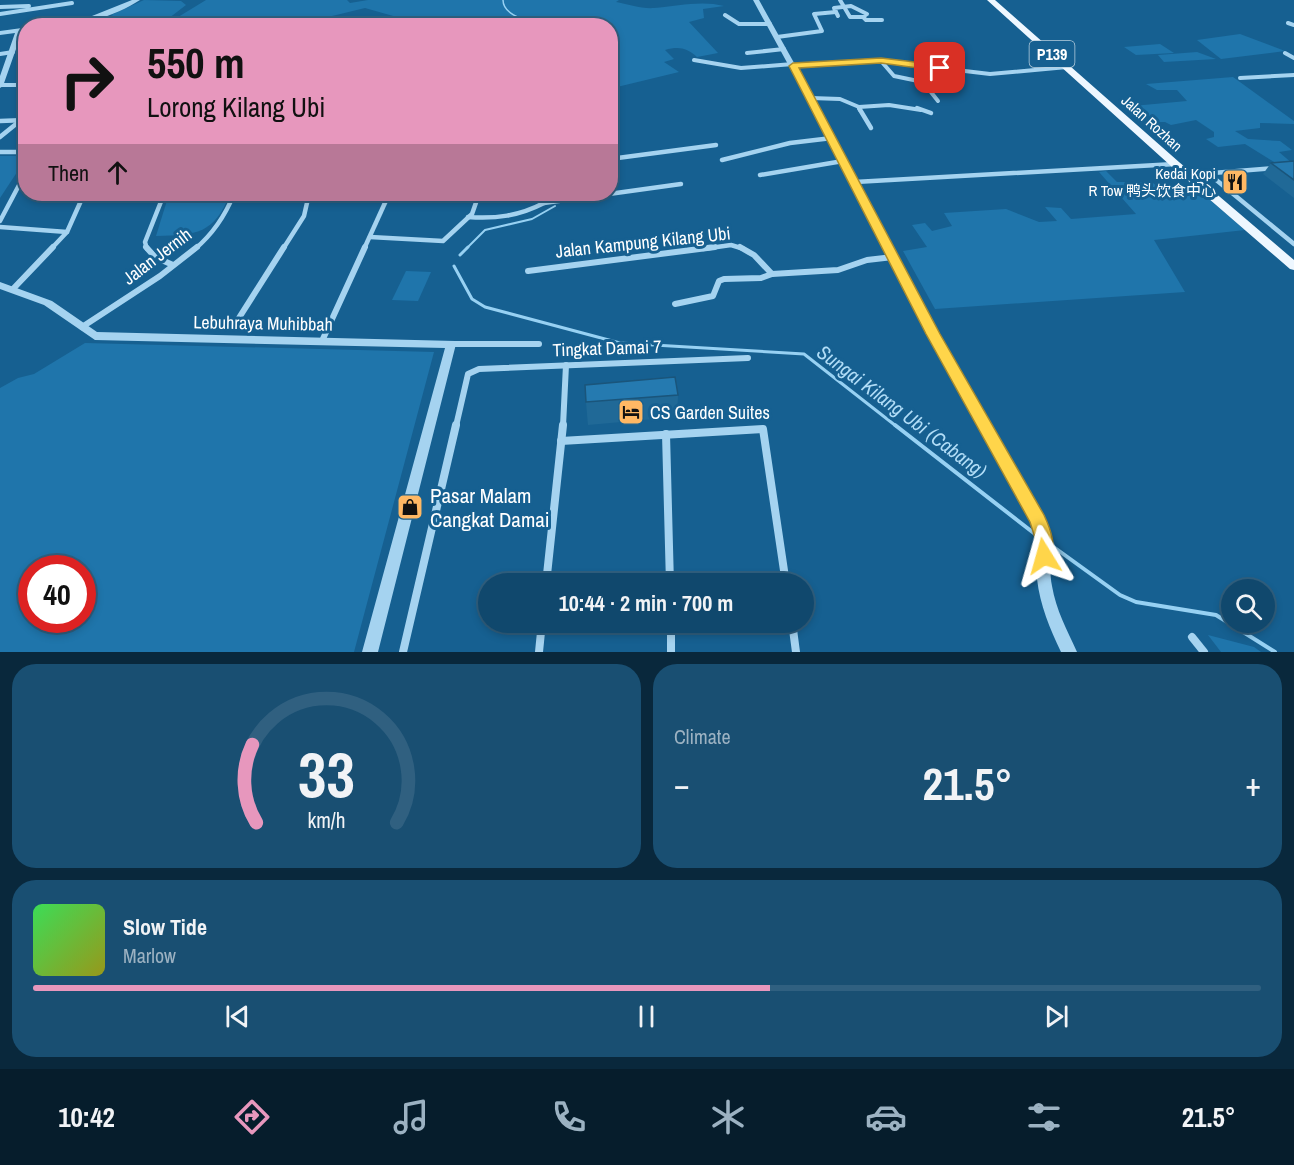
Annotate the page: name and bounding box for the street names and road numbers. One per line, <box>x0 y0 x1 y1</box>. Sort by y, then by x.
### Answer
road number: P139 <box>1030 41 1074 67</box>
street label: Jalan Rozhan <box>1117 90 1187 156</box>
street label: Jalan Kampung Kilang Ubi <box>554 220 732 264</box>
street label: Jalan Jernih <box>117 222 197 290</box>
street label: Lebuhraya Muhibbah <box>193 309 333 337</box>
street label: Tingkat Damai 7 <box>552 334 662 362</box>

